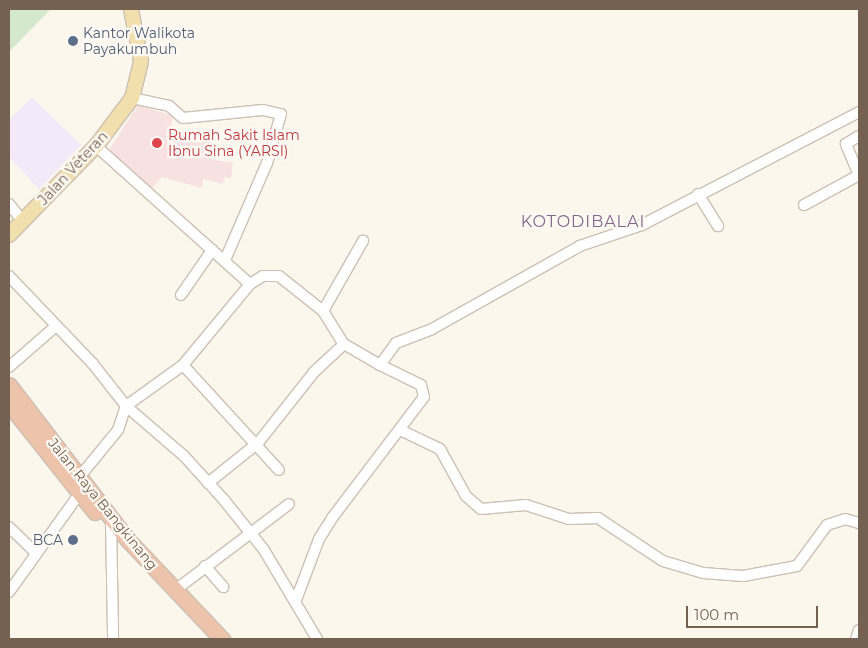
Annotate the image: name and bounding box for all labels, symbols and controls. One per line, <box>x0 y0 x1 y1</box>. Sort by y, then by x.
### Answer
place label: Kantor Walikota Payakumbuh <box>83 25 195 58</box>
marker: Kantor Walikota Payakumbuh <box>67 35 79 47</box>
place label: Rumah Sakit Islam Ibnu Sina (YARSI) <box>168 127 300 160</box>
street label: Jalan Veteran <box>35 128 111 208</box>
marker: Rumah Sakit Islam Ibnu Sina (YARSI) <box>150 136 164 150</box>
district label: KOTODIBALAI <box>519 212 647 232</box>
street label: Jalan Raya Bangkinang <box>45 435 161 573</box>
place label: BCA <box>33 532 63 548</box>
marker: BCA <box>67 534 79 546</box>
scale bar <box>688 596 820 628</box>
text: 100 m <box>694 605 739 624</box>

